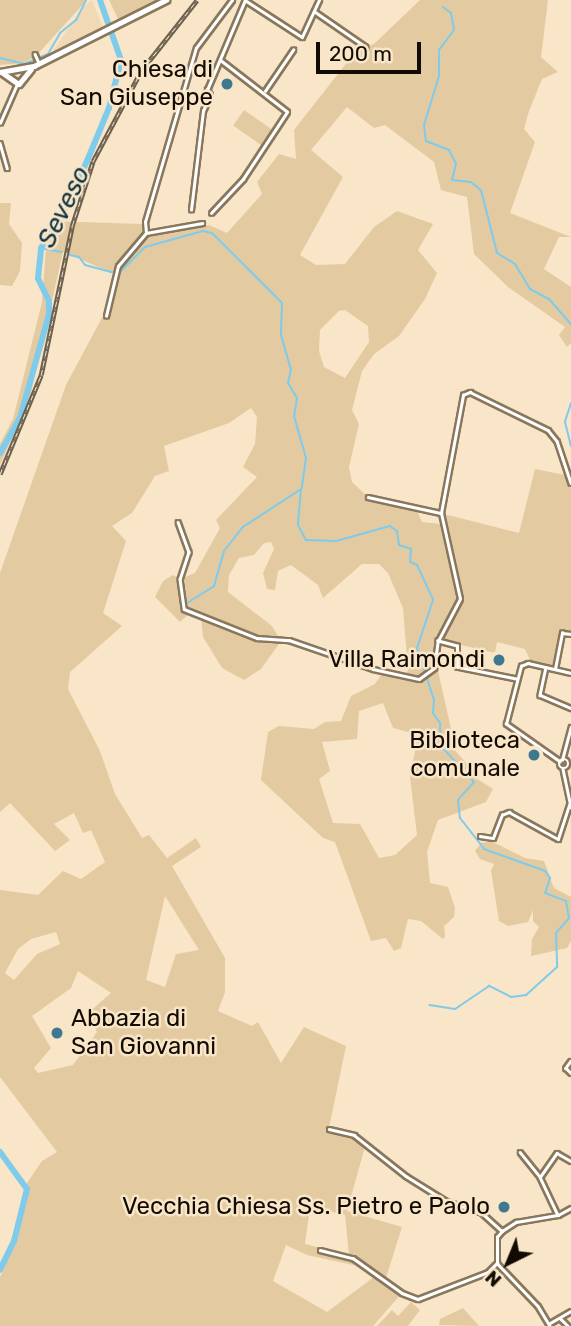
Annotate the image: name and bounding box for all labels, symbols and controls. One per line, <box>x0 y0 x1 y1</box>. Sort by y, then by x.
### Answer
scale bar <box>319 28 424 72</box>
text: 200 m <box>329 41 392 66</box>
place label: Chiesa di San Giuseppe <box>60 56 213 112</box>
marker: Chiesa di San Giuseppe <box>219 76 235 92</box>
water label: Seveso <box>31 161 97 253</box>
place label: Villa Raimondi <box>328 646 485 674</box>
marker: Villa Raimondi <box>491 652 507 668</box>
place label: Biblioteca comunale <box>409 727 520 783</box>
marker: Biblioteca comunale <box>526 747 542 763</box>
place label: Abbazia di San Giovanni <box>71 1005 216 1061</box>
marker: Abbazia di San Giovanni <box>49 1025 65 1041</box>
place label: Vecchia Chiesa Ss. Pietro e Paolo <box>122 1193 490 1221</box>
marker: Vecchia Chiesa Ss. Pietro e Paolo <box>496 1199 512 1215</box>
north arrow <box>473 1228 543 1298</box>
text: N <box>481 1266 506 1292</box>

